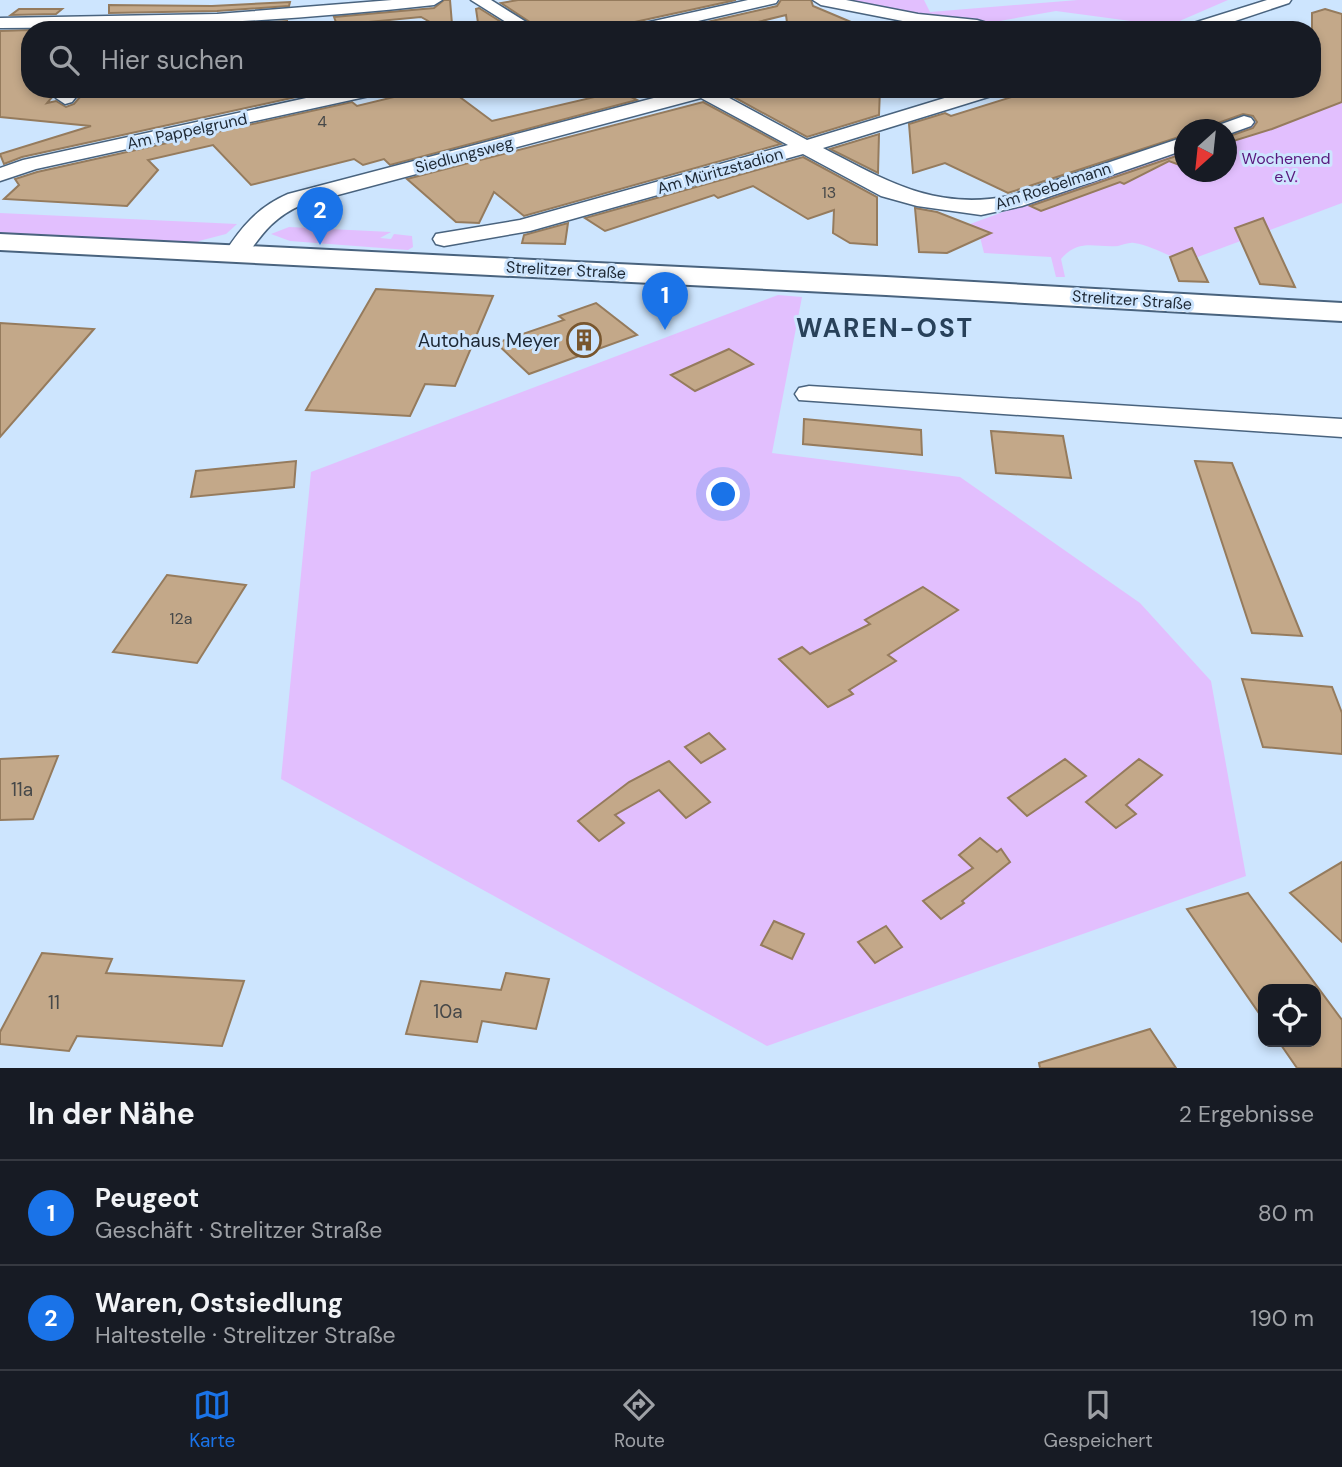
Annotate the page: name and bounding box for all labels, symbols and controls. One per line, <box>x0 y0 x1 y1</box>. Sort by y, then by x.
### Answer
search box <box>21 21 1321 98</box>
icon: search <box>45 41 83 79</box>
text: Hier suchen <box>101 43 244 77</box>
street label: Am Pappelgrund <box>125 108 249 154</box>
house number: 4 <box>317 111 327 132</box>
north arrow <box>1174 119 1237 182</box>
street label: Siedlungsweg <box>413 132 515 178</box>
street label: Am Müritzstadion <box>654 143 786 199</box>
park label: Wochenend e.V. <box>1241 148 1331 187</box>
street label: Am Roebelmann <box>992 157 1114 215</box>
house number: 13 <box>822 182 836 203</box>
pin: 2 <box>297 187 343 245</box>
street label: Strelitzer Straße <box>505 256 627 284</box>
pin: 1 <box>642 272 688 330</box>
street label: Strelitzer Straße <box>1071 285 1193 315</box>
district label: WAREN-OST <box>796 311 974 345</box>
building icon: Autohaus Meyer <box>565 321 603 359</box>
place label: Autohaus Meyer <box>418 328 560 353</box>
your location <box>706 477 740 511</box>
house number: 12a <box>170 608 192 629</box>
house number: 11a <box>11 777 33 802</box>
map controls <box>1258 984 1321 1047</box>
button: locate <box>1258 984 1321 1047</box>
house number: 11 <box>48 990 60 1015</box>
house number: 10a <box>433 999 463 1024</box>
text: In der Nähe <box>28 1094 195 1133</box>
text: 2 Ergebnisse <box>1179 1099 1314 1129</box>
text: Peugeot <box>95 1181 199 1215</box>
text: 1 <box>47 1198 55 1228</box>
text: 80 m <box>1258 1198 1314 1228</box>
text: Geschäft · Strelitzer Straße <box>95 1215 382 1245</box>
text: Waren, Ostsiedlung <box>95 1286 343 1320</box>
text: 2 <box>44 1303 58 1333</box>
text: 190 m <box>1250 1303 1314 1333</box>
text: Haltestelle · Strelitzer Straße <box>95 1320 396 1350</box>
tab: Karte <box>189 1386 235 1453</box>
tab: Route <box>614 1386 665 1453</box>
tab: Gespeichert <box>1044 1386 1153 1453</box>

